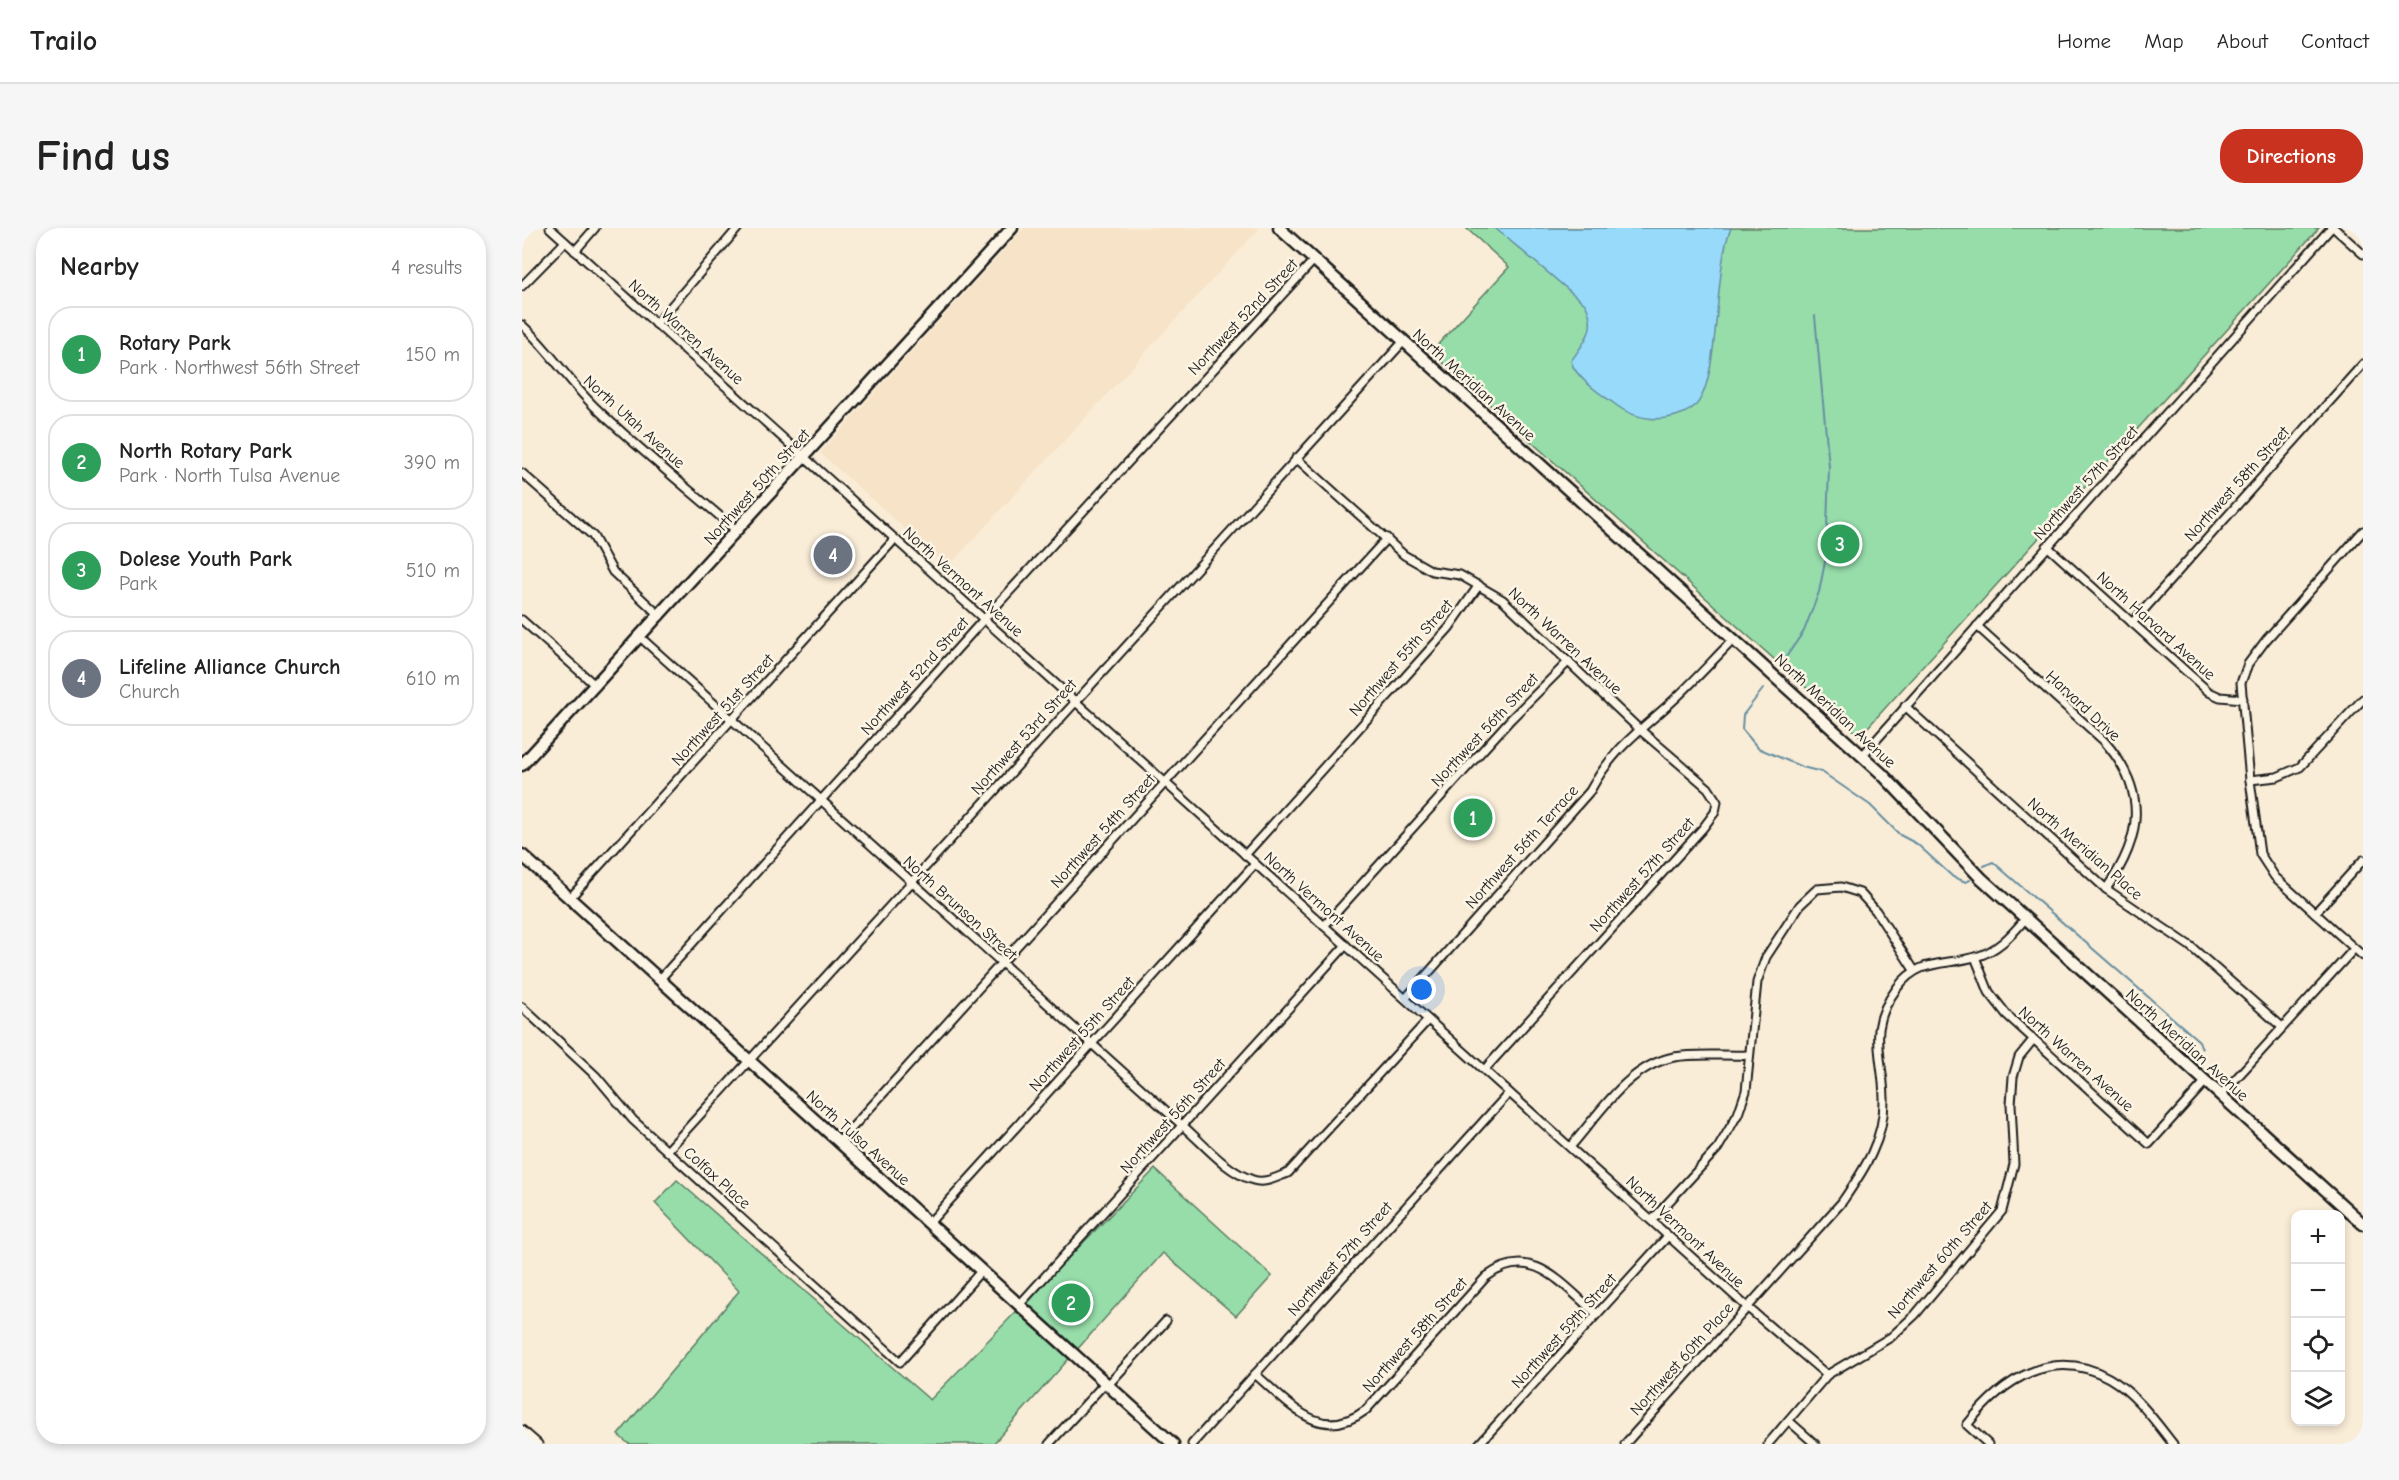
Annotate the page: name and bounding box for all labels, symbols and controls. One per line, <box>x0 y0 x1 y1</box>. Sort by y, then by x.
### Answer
text: Trailo <box>30 25 97 57</box>
text: Home <box>2057 29 2111 53</box>
text: Map <box>2144 29 2184 53</box>
text: About <box>2217 29 2268 53</box>
text: Contact <box>2301 29 2369 53</box>
button: Directions <box>2220 129 2363 183</box>
text: Find us <box>36 132 170 181</box>
text: Nearby <box>60 252 139 282</box>
street label: Northwest 52nd Street <box>1185 255 1302 379</box>
text: 4 results <box>391 256 462 279</box>
street label: North Warren Avenue <box>625 276 747 388</box>
street label: North Meridian Avenue <box>1409 325 1539 445</box>
text: Rotary Park <box>119 330 231 356</box>
text: 1 <box>78 343 85 366</box>
text: 150 m <box>406 343 460 366</box>
text: Park · Northwest 56th Street <box>119 356 360 379</box>
street label: North Utah Avenue <box>580 372 688 472</box>
street label: Northwest 57th Street <box>2030 422 2142 544</box>
street label: Northwest 58th Street <box>2181 423 2293 545</box>
street label: Northwest 50th Street <box>700 425 814 549</box>
text: North Rotary Park <box>119 438 292 464</box>
text: 2 <box>77 451 86 474</box>
text: 390 m <box>404 451 460 474</box>
text: Park · North Tulsa Avenue <box>119 464 340 487</box>
pin: 3 <box>1820 522 1860 566</box>
street label: North Vermont Avenue <box>899 523 1027 641</box>
pin: 4 <box>814 532 852 578</box>
text: Dolese Youth Park <box>119 546 292 572</box>
text: 3 <box>77 559 86 582</box>
text: 510 m <box>406 559 460 582</box>
street label: North Harvard Avenue <box>2093 568 2219 684</box>
text: Park <box>119 572 157 595</box>
street label: North Warren Avenue <box>1505 584 1625 698</box>
street label: Northwest 55th Street <box>1346 596 1457 720</box>
street label: Northwest 52nd Street <box>857 613 973 739</box>
street label: Northwest 51st Street <box>668 650 778 770</box>
street label: North Meridian Avenue <box>1771 650 1899 772</box>
text: Lifeline Alliance Church <box>119 654 341 680</box>
text: 4 <box>77 667 86 690</box>
text: 610 m <box>406 667 460 690</box>
street label: Harvard Drive <box>2042 667 2124 745</box>
street label: Northwest 56th Street <box>1428 669 1542 790</box>
street label: Northwest 53rd Street <box>967 675 1081 798</box>
text: Church <box>119 680 180 703</box>
street label: Northwest 54th Street <box>1047 770 1159 892</box>
street label: Northwest 56th Terrace <box>1462 782 1582 912</box>
street label: North Meridian Place <box>2024 794 2146 904</box>
pin: 1 <box>1454 796 1492 840</box>
street label: Northwest 57th Street <box>1586 814 1698 936</box>
street label: North Vermont Avenue <box>1260 848 1388 966</box>
street label: North Brunson Street <box>900 852 1021 964</box>
street label: Northwest 55th Street <box>1026 973 1139 1095</box>
your location <box>1407 975 1436 1004</box>
street label: North Meridian Avenue <box>2122 985 2252 1105</box>
street label: North Warren Avenue <box>2015 1003 2137 1115</box>
street label: Northwest 56th Street <box>1117 1055 1230 1177</box>
street label: North Tulsa Avenue <box>803 1087 913 1189</box>
street label: Colfax Place <box>680 1143 754 1213</box>
street label: North Vermont Avenue <box>1622 1173 1748 1291</box>
street label: Northwest 60th Street <box>1884 1197 1996 1322</box>
street label: Northwest 57th Street <box>1284 1198 1396 1320</box>
map controls <box>2291 1210 2345 1426</box>
button: + <box>2291 1210 2345 1264</box>
button: − <box>2291 1264 2345 1318</box>
street label: Northwest 59th Street <box>1508 1270 1621 1392</box>
street label: Northwest 58th Street <box>1359 1274 1471 1396</box>
pin: 2 <box>1052 1280 1090 1326</box>
street label: Northwest 60th Place <box>1627 1299 1737 1419</box>
button: locate <box>2291 1318 2345 1372</box>
button: layers <box>2291 1372 2345 1426</box>

